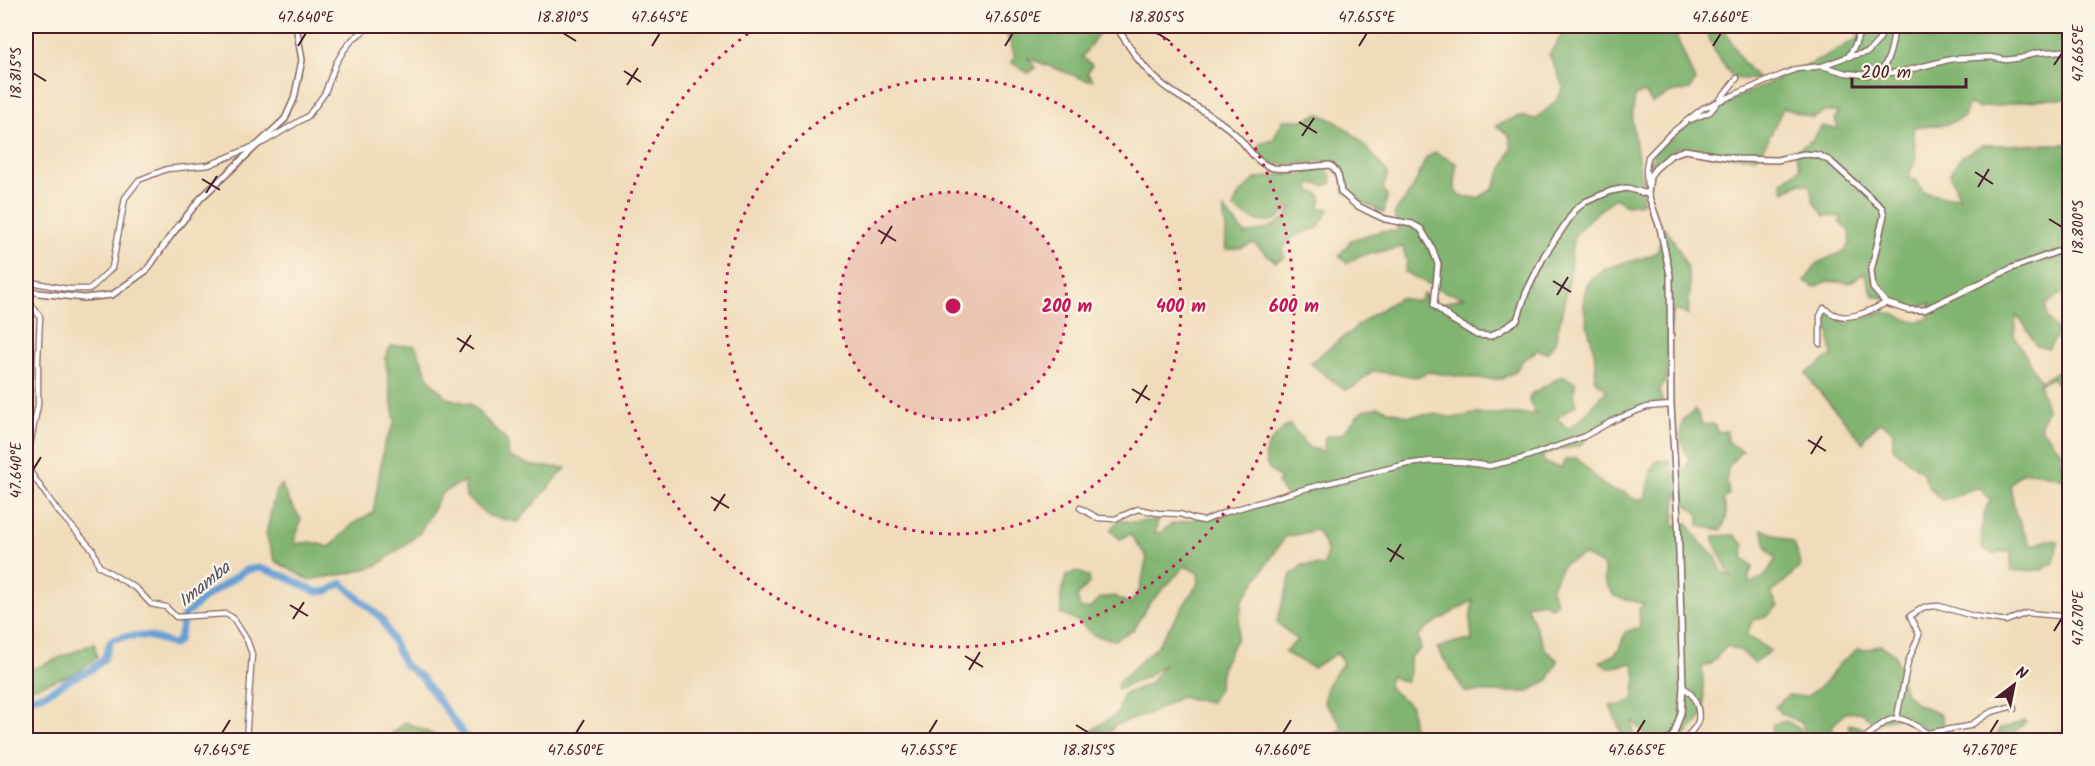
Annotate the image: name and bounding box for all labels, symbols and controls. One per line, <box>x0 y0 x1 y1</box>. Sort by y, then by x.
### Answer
text: 47.640°E <box>278 6 336 30</box>
text: 18.810°S <box>537 6 589 30</box>
text: 47.645°E <box>631 6 690 30</box>
text: 47.650°E <box>985 6 1042 30</box>
text: 18.805°S <box>1130 6 1184 30</box>
text: 47.655°E <box>1338 6 1397 30</box>
text: 47.660°E <box>1693 6 1751 30</box>
text: 47.665°E <box>2067 23 2091 82</box>
text: 18.815°S <box>5 47 29 99</box>
scale bar <box>1852 51 1966 89</box>
text: 200 m <box>1861 59 1911 88</box>
text: 18.800°S <box>2067 200 2091 254</box>
text: 200 m <box>1042 293 1093 322</box>
text: 400 m <box>1156 293 1206 322</box>
text: 600 m <box>1269 293 1319 322</box>
centre of rings <box>943 296 963 316</box>
text: 47.640°E <box>5 440 29 498</box>
water label: Imamba <box>172 554 239 615</box>
text: 47.670°E <box>2067 589 2091 646</box>
north arrow <box>1984 655 2044 715</box>
text: N <box>2010 660 2032 687</box>
text: 47.645°E <box>193 739 252 763</box>
text: 47.650°E <box>548 739 605 763</box>
text: 47.655°E <box>900 739 959 763</box>
text: 18.815°S <box>1063 739 1115 763</box>
text: 47.660°E <box>1255 739 1313 763</box>
text: 47.665°E <box>1608 739 1667 763</box>
text: 47.670°E <box>1962 739 2019 763</box>

